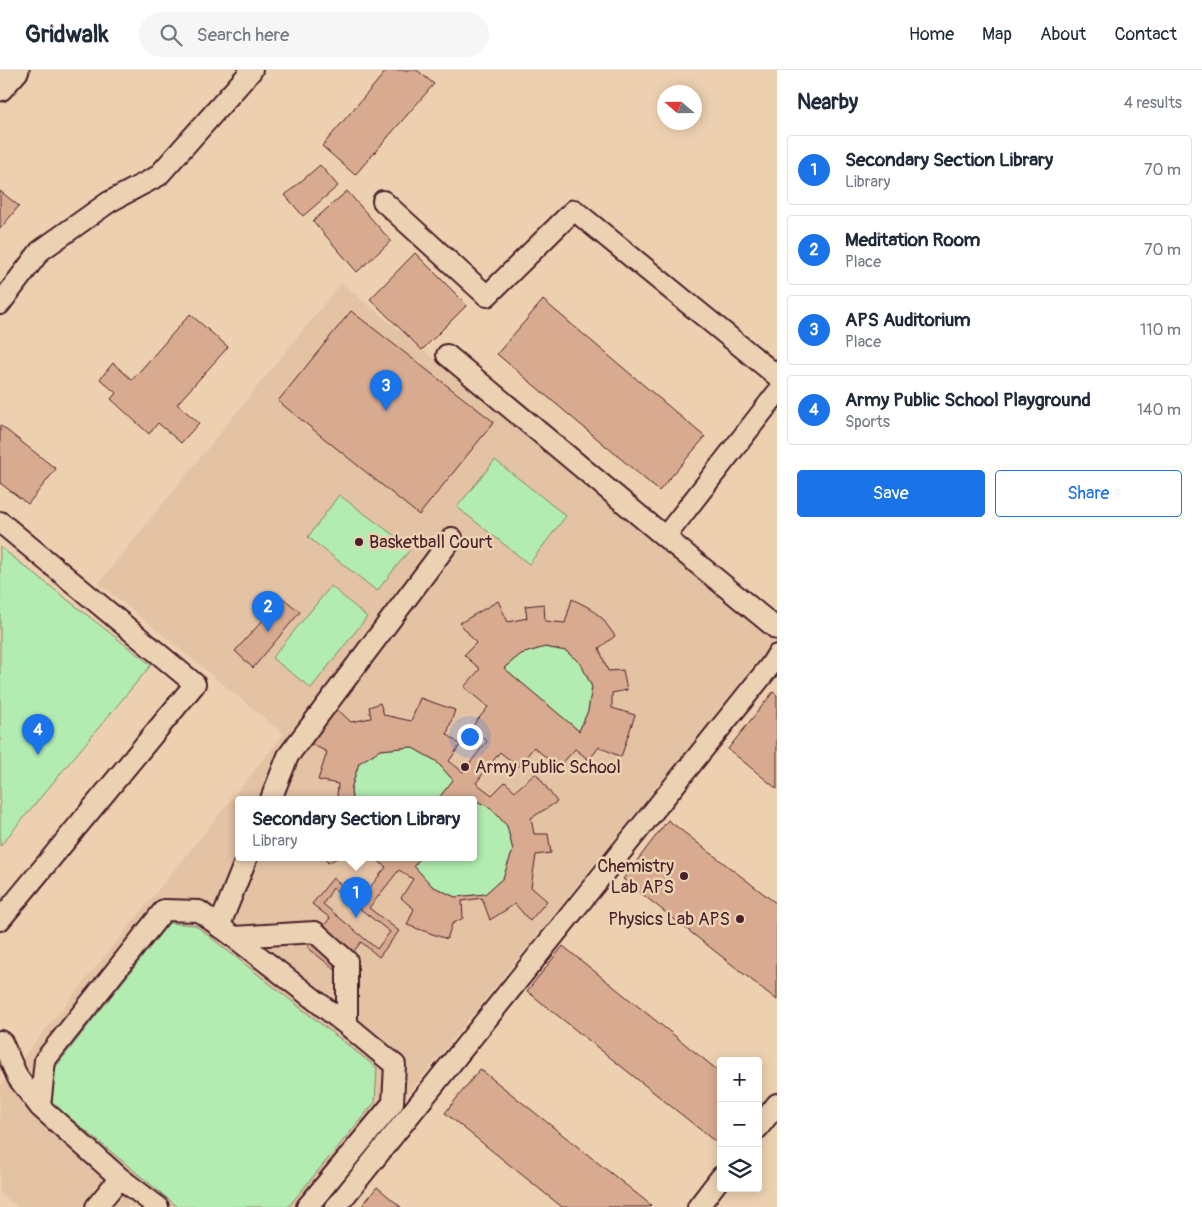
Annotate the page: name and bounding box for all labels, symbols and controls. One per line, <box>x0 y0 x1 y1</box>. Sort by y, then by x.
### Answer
search box <box>139 12 489 57</box>
text: Gridwalk <box>25 20 109 49</box>
icon: search <box>157 21 185 49</box>
text: Search here <box>197 23 289 47</box>
text: Home <box>909 23 954 46</box>
text: Map <box>982 23 1012 46</box>
text: About <box>1040 23 1086 46</box>
text: Contact <box>1114 23 1177 46</box>
north arrow <box>657 85 702 130</box>
text: Nearby <box>797 89 858 116</box>
text: 4 results <box>1124 93 1182 113</box>
text: Secondary Section Library <box>845 148 1053 172</box>
text: 1 <box>811 160 817 180</box>
text: 70 m <box>1144 160 1181 180</box>
text: Library <box>845 172 890 192</box>
text: Meditation Room <box>845 228 980 252</box>
text: 2 <box>810 240 818 260</box>
text: 70 m <box>1144 240 1181 260</box>
text: Place <box>845 252 881 272</box>
text: APS Auditorium <box>845 308 971 332</box>
text: 3 <box>810 320 818 340</box>
text: 110 m <box>1140 320 1181 340</box>
text: Place <box>845 332 881 352</box>
pin: 3 <box>370 370 402 411</box>
text: Army Public School Playground <box>845 388 1091 412</box>
text: 4 <box>809 400 819 420</box>
text: 140 m <box>1137 400 1181 420</box>
text: Sports <box>845 412 890 432</box>
button: Save <box>797 470 985 517</box>
button: Share <box>995 470 1182 517</box>
place label: Basketball Court <box>369 531 493 554</box>
marker: Basketball Court <box>353 536 365 548</box>
pin: 2 <box>252 591 284 632</box>
pin: 4 <box>22 714 54 755</box>
your location <box>457 724 483 750</box>
place label: Army Public School <box>475 756 621 779</box>
marker: Army Public School <box>459 761 471 773</box>
popup <box>235 796 477 861</box>
text: Secondary Section Library <box>252 807 460 831</box>
text: Library <box>252 831 297 851</box>
place label: Chemistry Lab APS <box>597 855 674 899</box>
marker: Chemistry Lab APS <box>678 870 690 882</box>
pin: 1 <box>340 877 372 918</box>
place label: Physics Lab APS <box>608 908 730 931</box>
marker: Physics Lab APS <box>734 913 746 925</box>
map controls <box>717 1057 762 1192</box>
button: + <box>717 1057 762 1102</box>
button: − <box>717 1102 762 1147</box>
button: layers <box>717 1147 762 1192</box>

